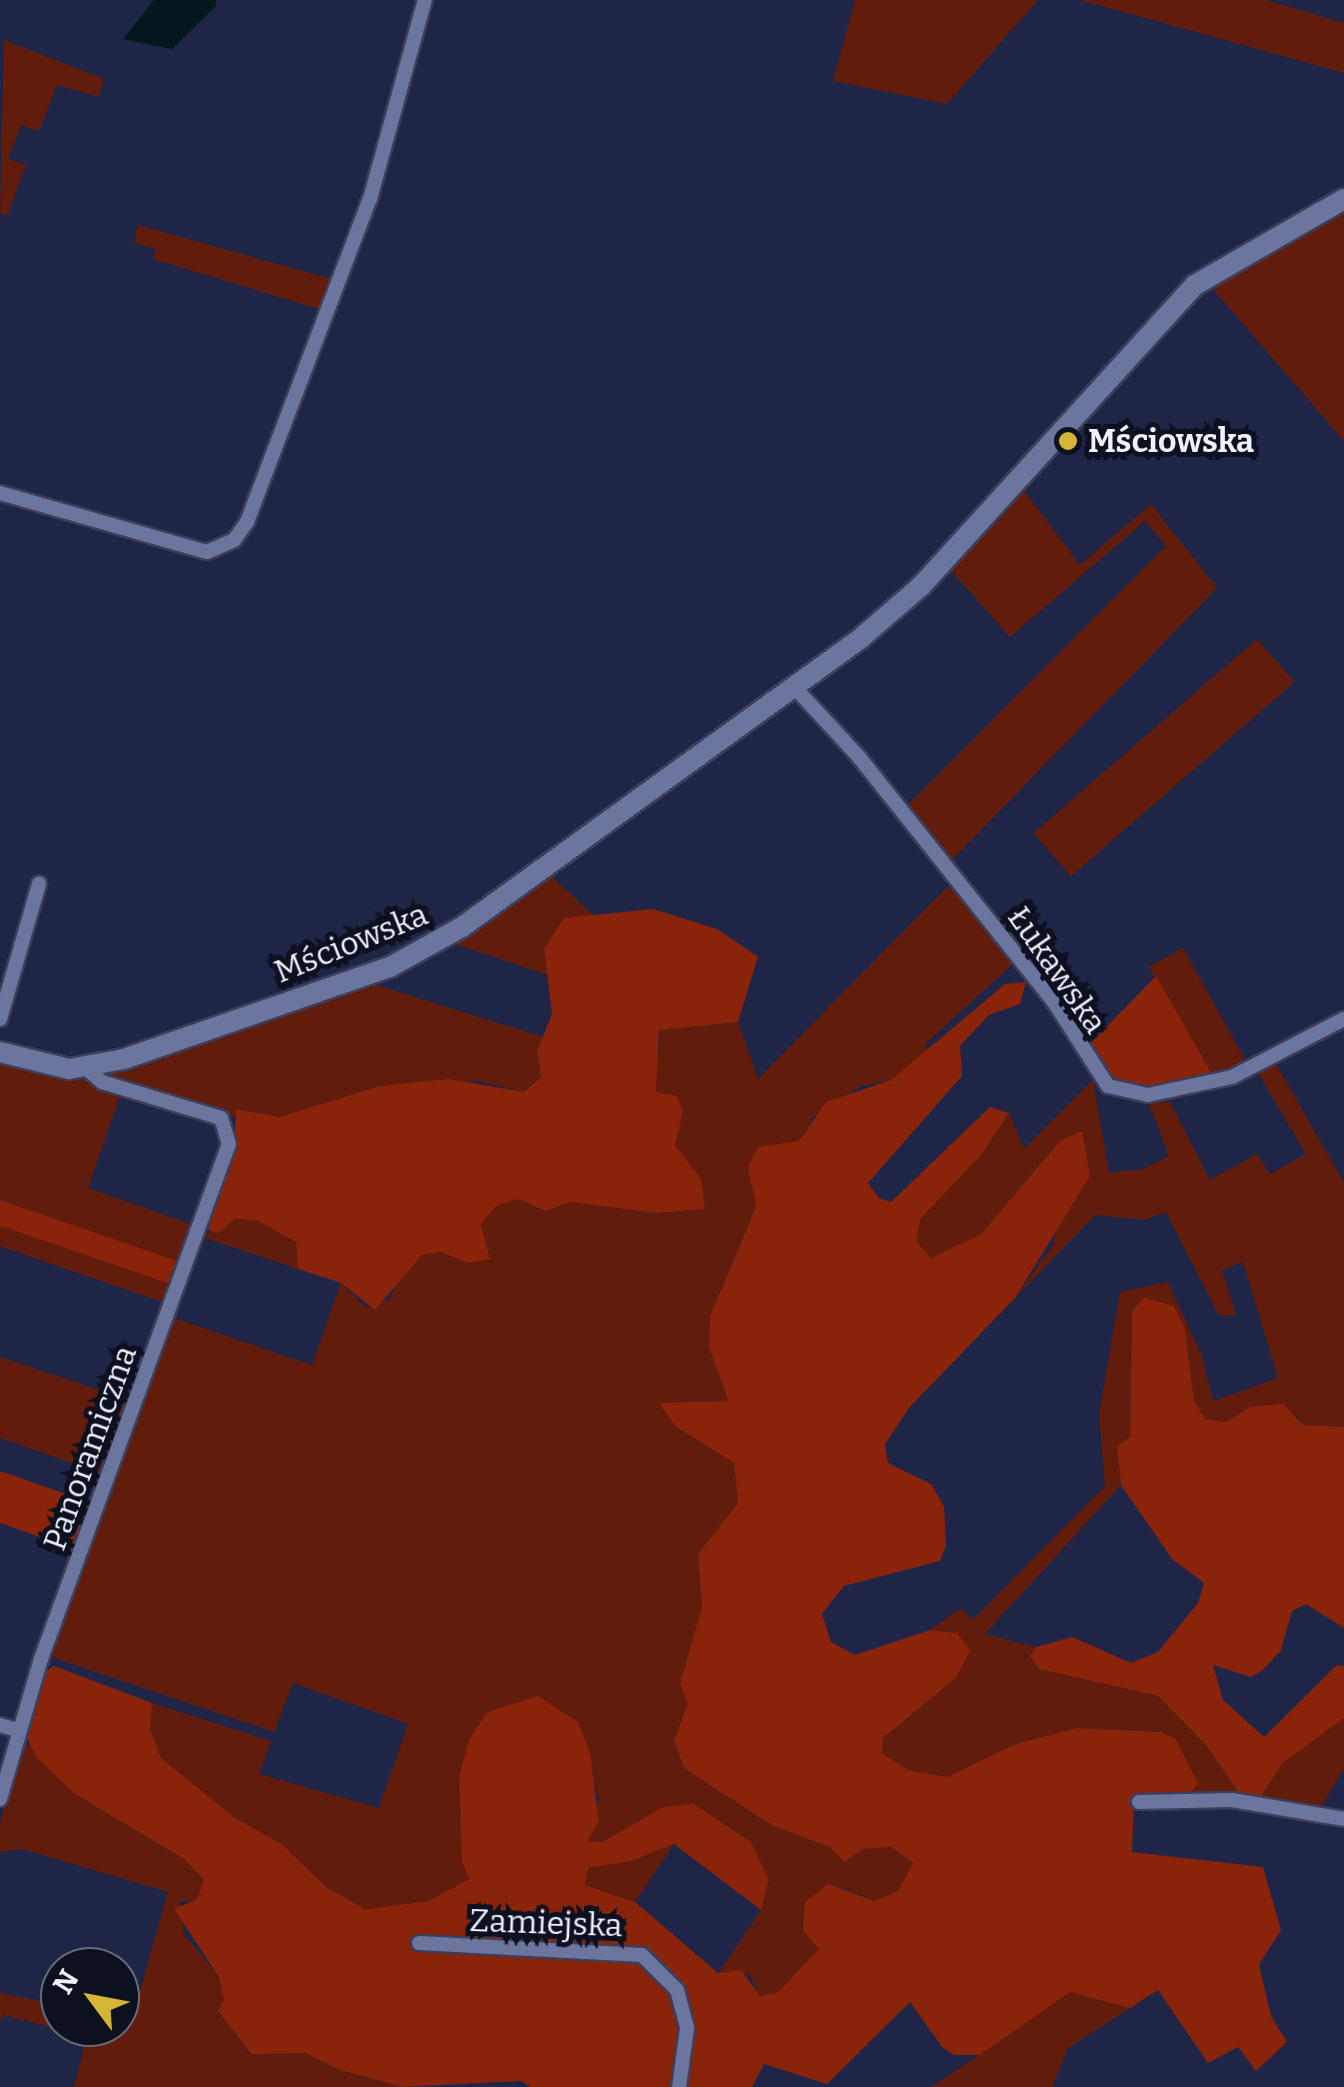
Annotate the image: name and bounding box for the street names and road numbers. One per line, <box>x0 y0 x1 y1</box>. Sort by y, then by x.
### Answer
street label: Mściowska <box>269 895 433 991</box>
street label: Łukawska <box>999 899 1115 1041</box>
street label: Panoramiczna <box>35 1341 145 1555</box>
street label: Zamiejska <box>469 1901 623 1945</box>

